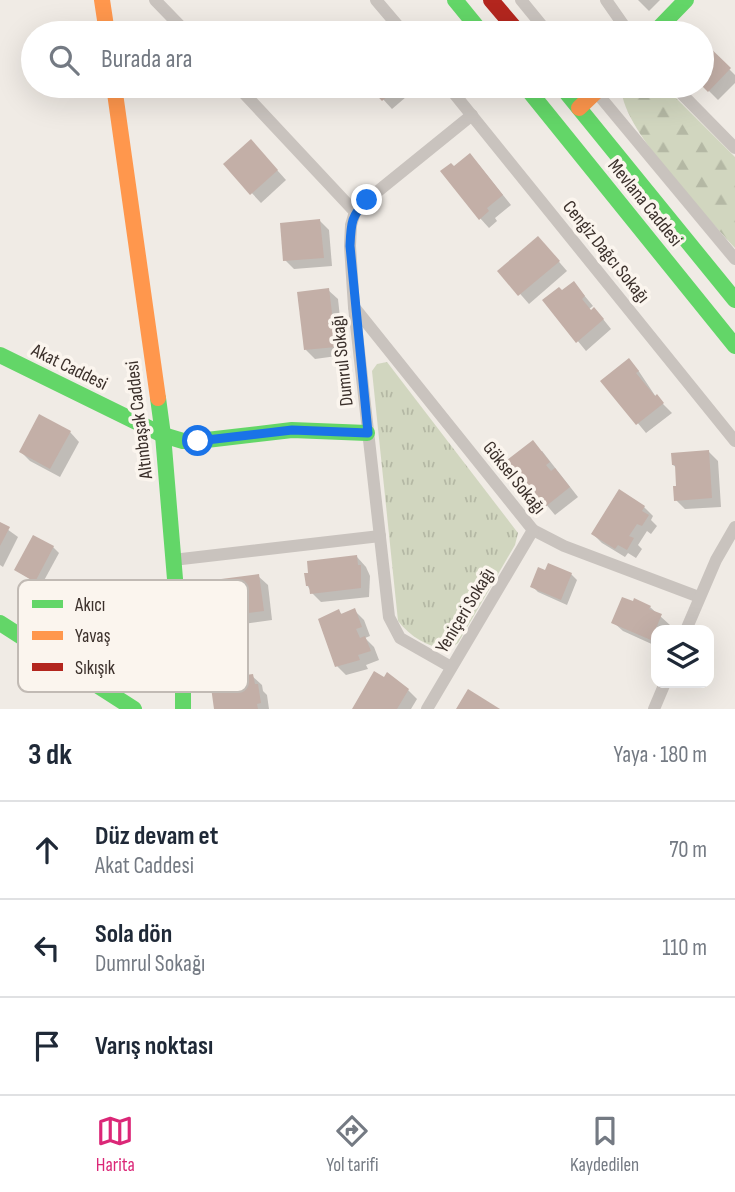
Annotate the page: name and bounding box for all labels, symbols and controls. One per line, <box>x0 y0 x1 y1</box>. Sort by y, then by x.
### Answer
search box <box>21 21 714 98</box>
icon: search <box>45 41 83 79</box>
text: Burada ara <box>101 44 193 75</box>
street label: Mevlana Caddesi <box>603 155 687 251</box>
route end <box>351 184 382 215</box>
street label: Cengiz Dağcı Sokağı <box>557 196 654 308</box>
street label: Dumrul Sokağı <box>326 314 359 407</box>
street label: Akat Caddesi <box>27 339 111 396</box>
street label: Altınbaşak Caddesi <box>121 359 158 481</box>
route start <box>182 425 213 456</box>
street label: Göksel Sokağı <box>477 437 550 519</box>
street label: Yeniçeri Sokağı <box>431 564 500 657</box>
legend <box>18 580 248 692</box>
text: Akıcı <box>74 594 105 617</box>
text: Yavaş <box>75 625 111 648</box>
map controls <box>651 625 714 688</box>
button: layers <box>651 625 714 688</box>
text: Sıkışık <box>75 657 116 680</box>
text: 3 dk <box>28 737 72 773</box>
text: Yaya · 180 m <box>614 741 707 769</box>
text: Düz devam et <box>95 821 218 852</box>
icon: ahead <box>28 831 66 869</box>
text: 70 m <box>669 836 707 864</box>
text: Akat Caddesi <box>95 852 194 880</box>
text: Sola dön <box>95 919 172 950</box>
icon: left <box>28 929 66 967</box>
text: 110 m <box>662 934 707 962</box>
text: Dumrul Sokağı <box>95 950 205 978</box>
icon: arrive <box>28 1027 66 1065</box>
text: Varış noktası <box>95 1031 213 1062</box>
tab: Harita <box>96 1112 135 1177</box>
tab: Yol tarifi <box>326 1112 379 1177</box>
tab: Kaydedilen <box>570 1112 639 1177</box>

